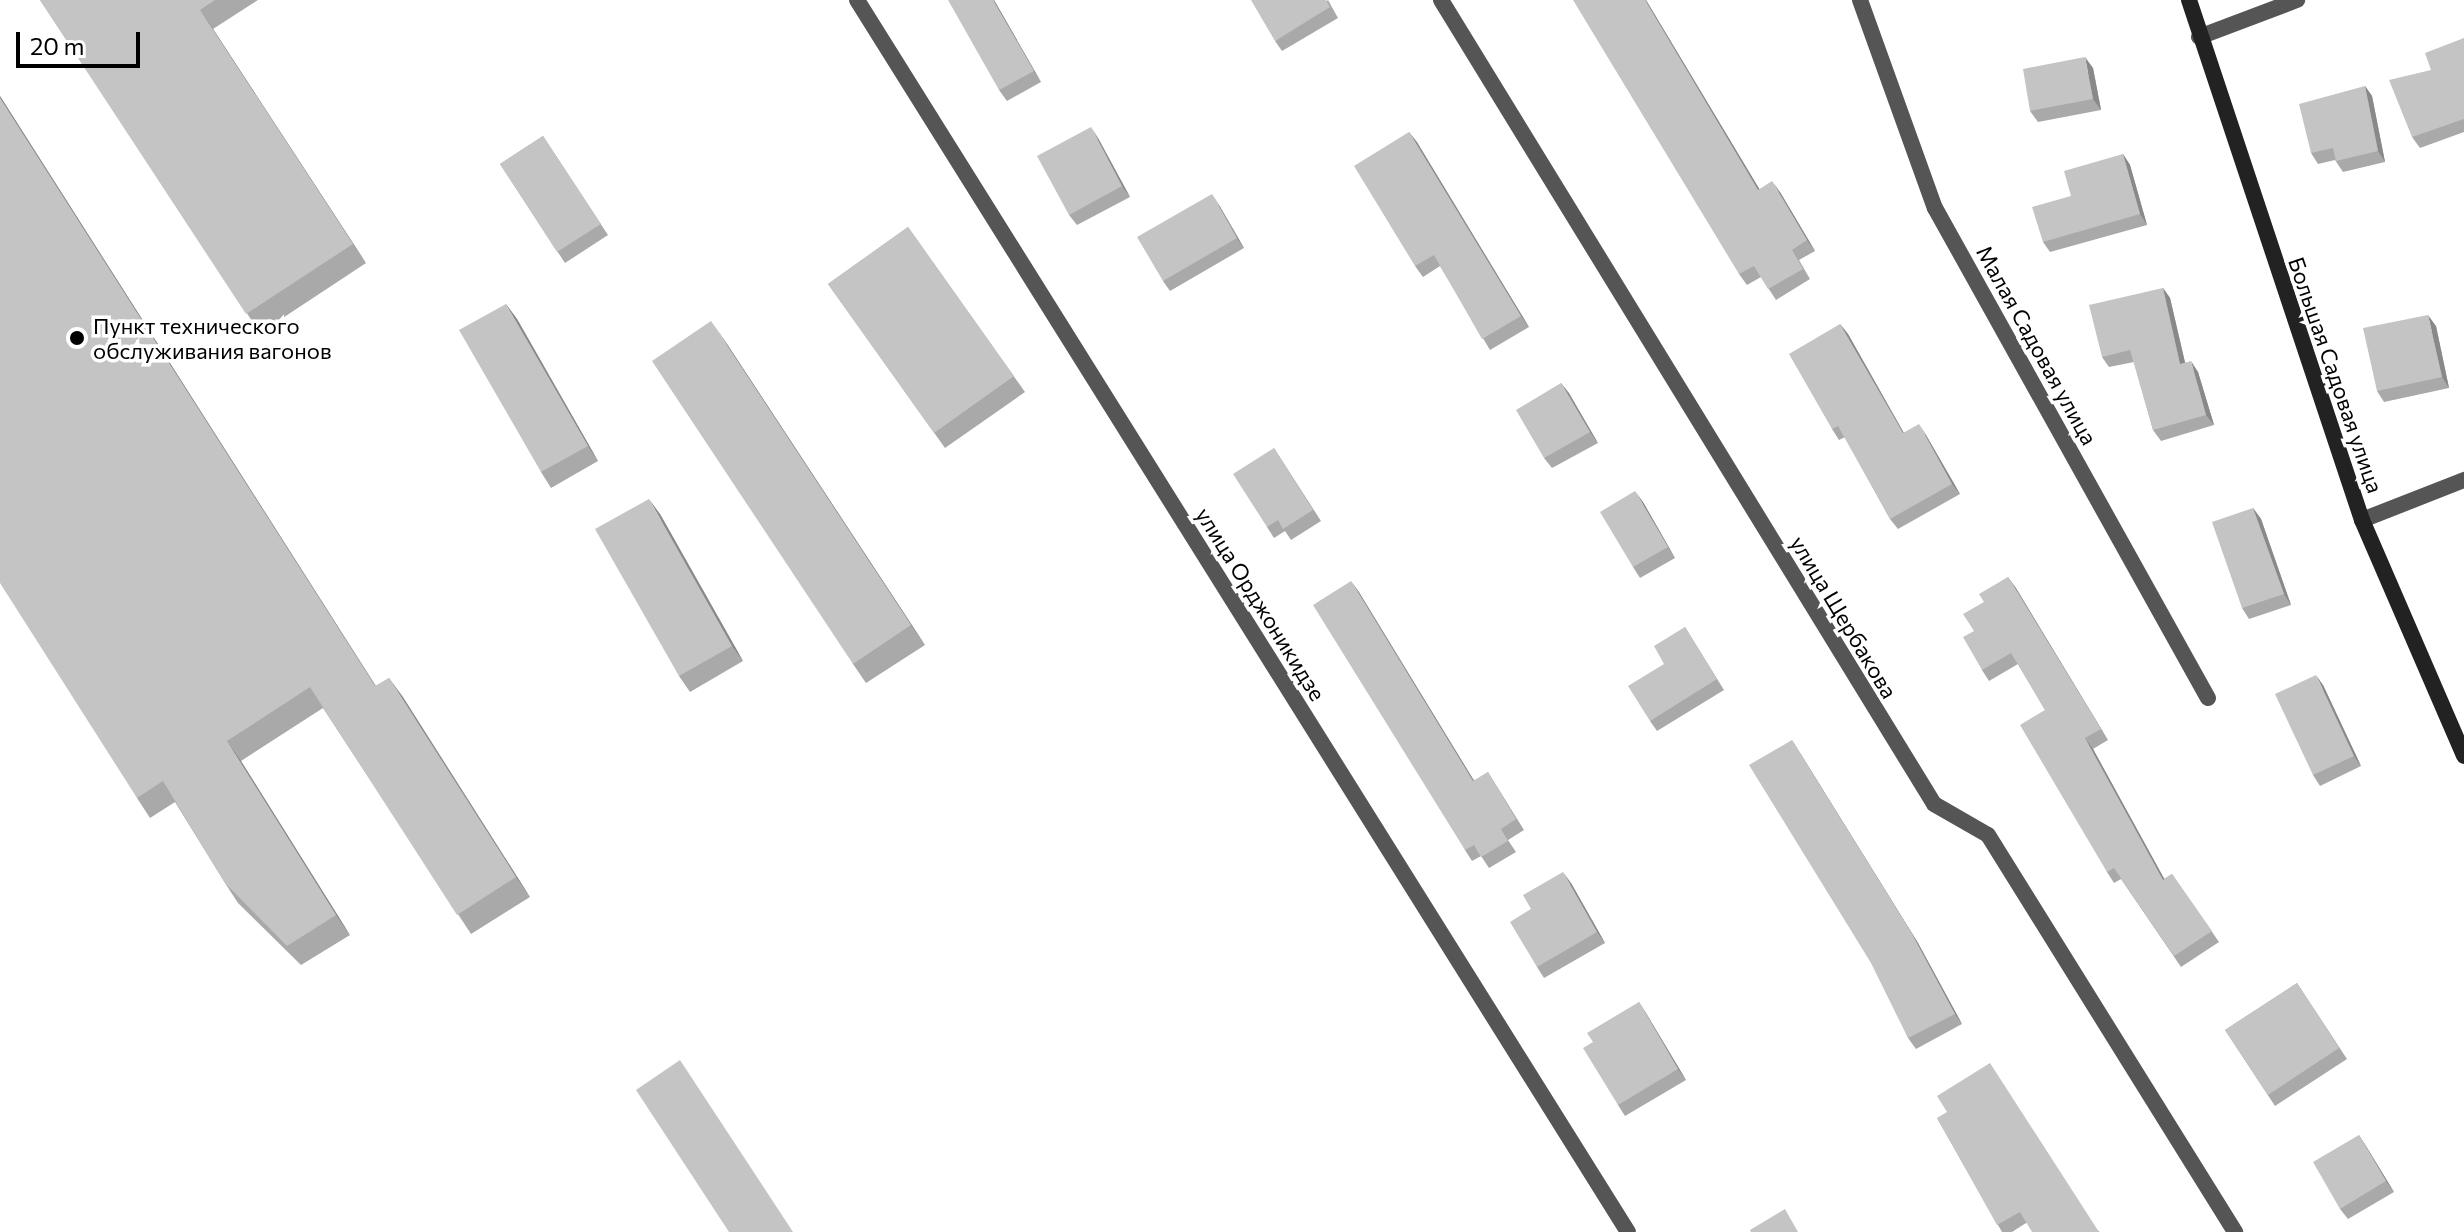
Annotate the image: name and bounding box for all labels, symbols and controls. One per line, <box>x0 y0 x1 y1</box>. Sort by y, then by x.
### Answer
scale bar <box>20 16 144 66</box>
text: 20 m <box>30 31 84 60</box>
street label: Малая Садовая улица <box>1971 241 2103 449</box>
street label: Большая Садовая улица <box>2283 254 2389 496</box>
place label: Пункт технического обслуживания вагонов <box>93 312 332 364</box>
marker: Пункт технического обслуживания вагонов <box>68 329 86 347</box>
street label: улица Орджоникидзе <box>1191 503 1331 705</box>
street label: улица Щербакова <box>1785 531 1903 703</box>

